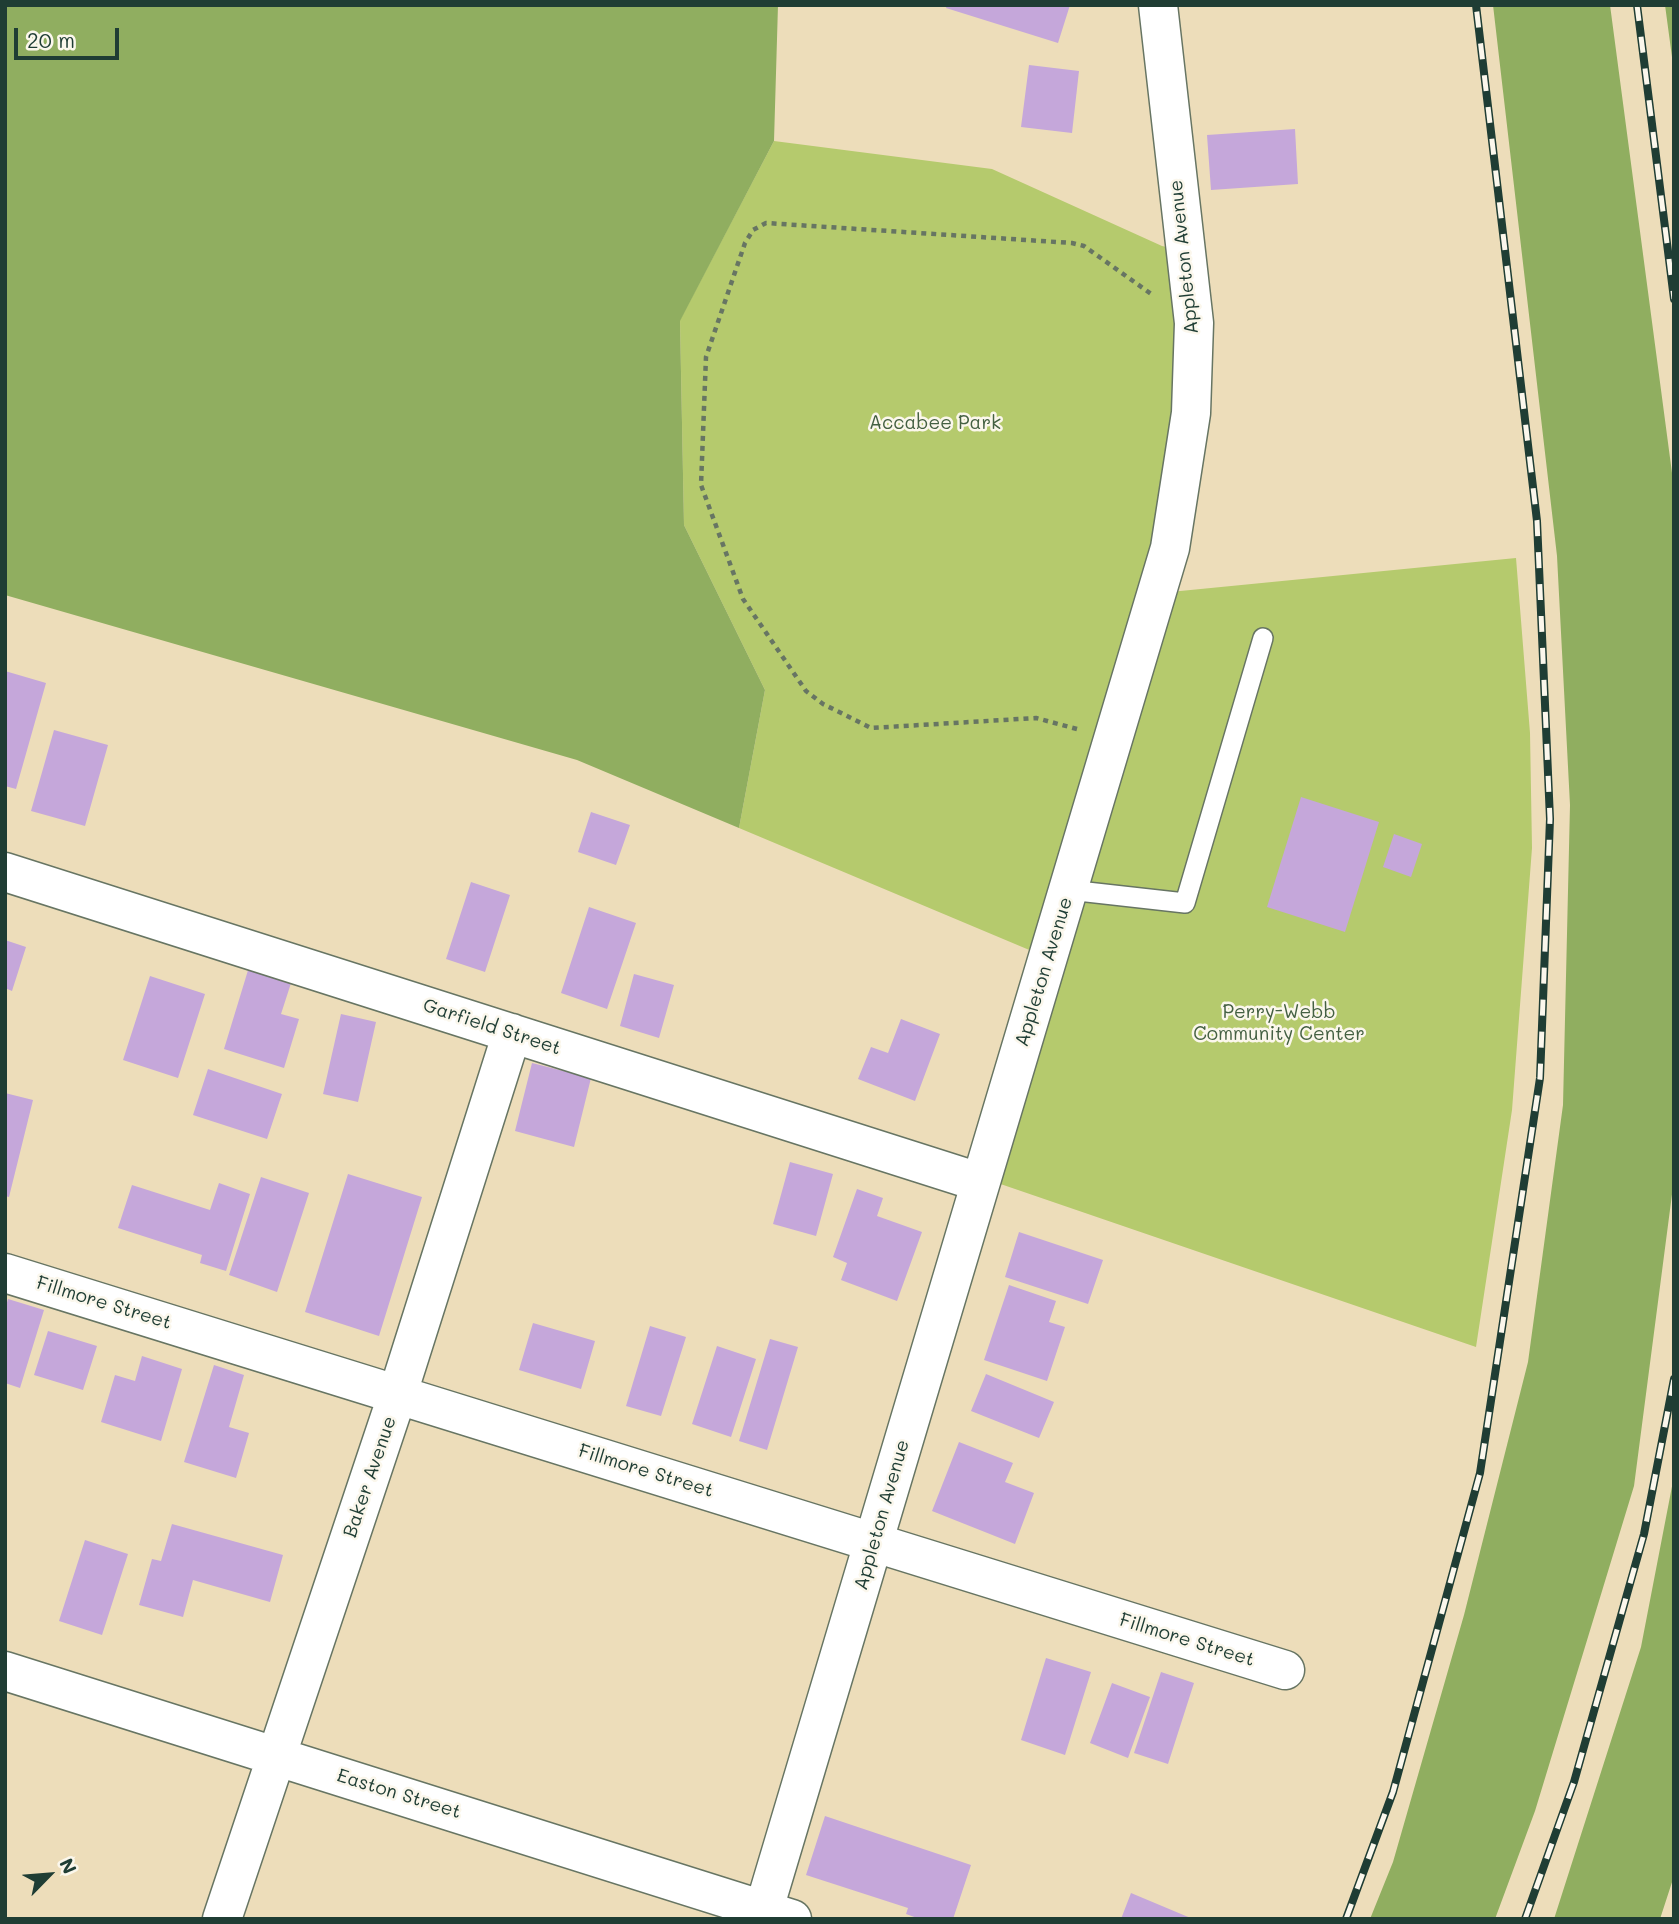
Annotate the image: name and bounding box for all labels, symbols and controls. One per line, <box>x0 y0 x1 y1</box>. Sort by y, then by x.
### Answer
scale bar <box>18 14 122 58</box>
text: 20 m <box>27 26 75 53</box>
street label: Appleton Avenue <box>1165 179 1203 335</box>
park label: Accabee Park <box>869 412 1001 434</box>
street label: Appleton Avenue <box>1010 895 1078 1049</box>
street label: Garfield Street <box>420 994 564 1060</box>
park label: Perry-Webb Community Center <box>1193 1001 1365 1045</box>
street label: Fillmore Street <box>34 1272 174 1334</box>
street label: Baker Avenue <box>339 1413 401 1541</box>
street label: Appleton Avenue <box>850 1437 914 1593</box>
street label: Fillmore Street <box>576 1440 716 1502</box>
street label: Fillmore Street <box>1117 1609 1257 1671</box>
street label: Easton Street <box>334 1764 464 1824</box>
north arrow <box>14 1840 84 1910</box>
text: N <box>54 1854 83 1878</box>

